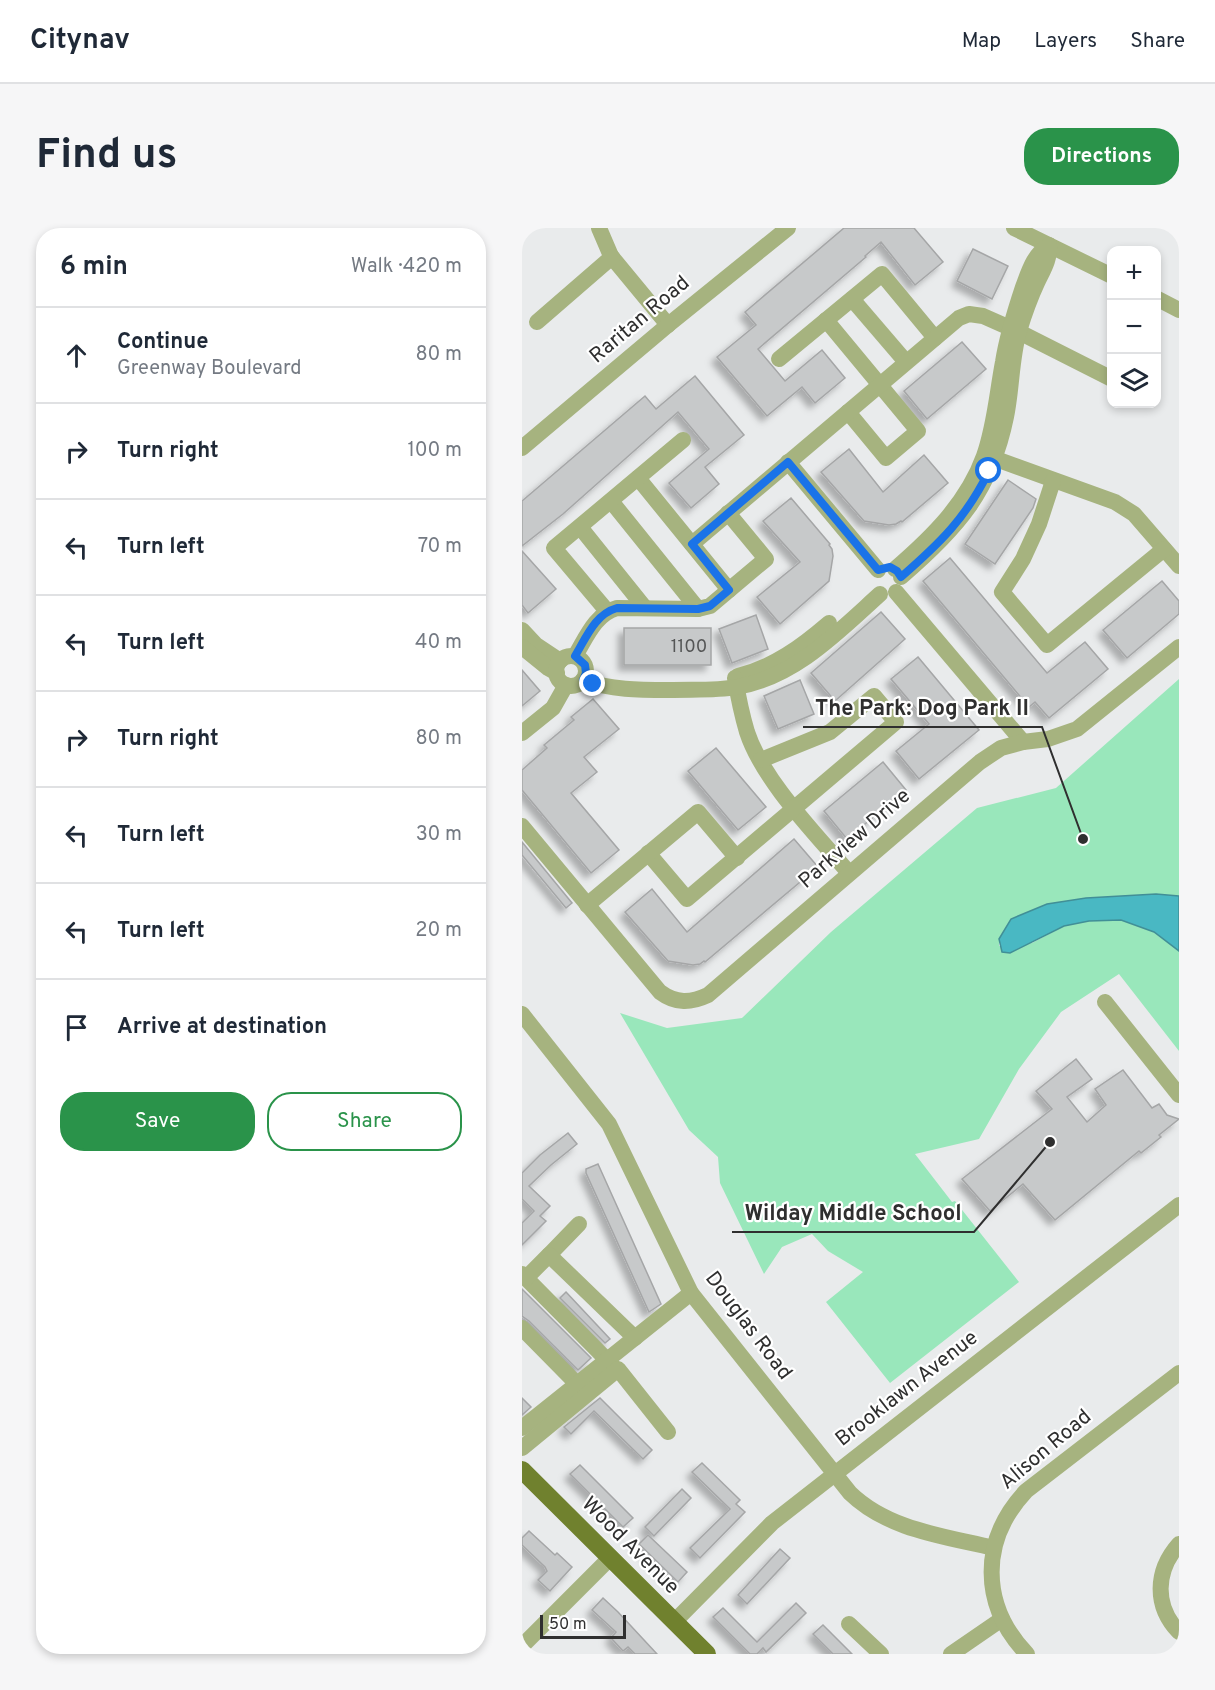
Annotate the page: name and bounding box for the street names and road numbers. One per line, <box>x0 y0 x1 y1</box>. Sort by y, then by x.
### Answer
street label: Raritan Road <box>584 270 696 370</box>
street label: Parkview Drive <box>793 783 917 895</box>
street label: Douglas Road <box>698 1266 798 1386</box>
street label: Brooklawn Avenue <box>830 1325 984 1453</box>
street label: Alison Road <box>995 1404 1097 1496</box>
street label: Wood Avenue <box>575 1491 685 1601</box>

